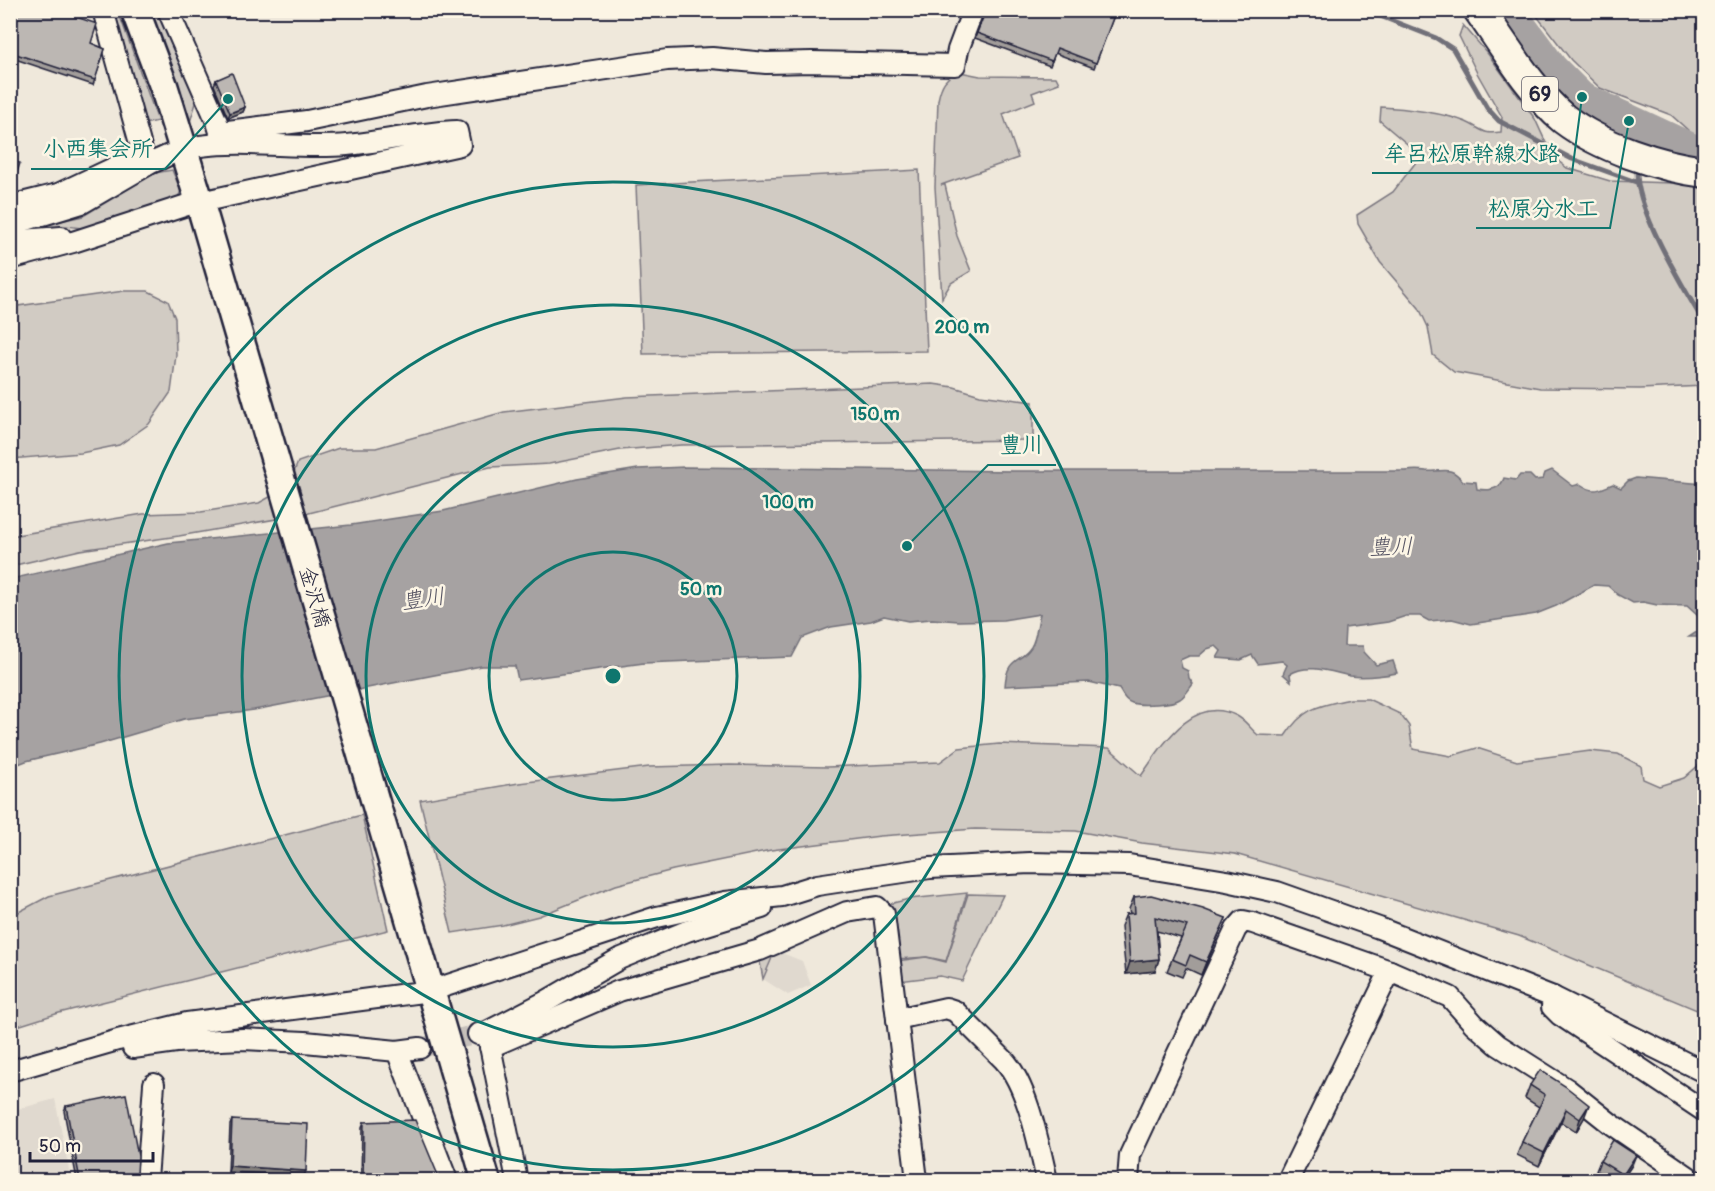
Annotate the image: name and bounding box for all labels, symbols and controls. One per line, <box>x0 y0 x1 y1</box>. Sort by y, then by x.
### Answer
road number: 69 <box>1522 77 1558 111</box>
callout: 小西集会所 <box>31 129 165 169</box>
callout: 牟呂松原幹線水路 <box>1372 133 1572 173</box>
text: 小西集会所 <box>43 135 153 163</box>
text: 牟呂松原幹線水路 <box>1384 140 1560 168</box>
callout: 松原分水工 <box>1476 188 1610 228</box>
text: 松原分水工 <box>1488 195 1598 223</box>
text: 200 m <box>935 316 989 339</box>
text: 150 m <box>851 403 900 426</box>
callout: 豊川 <box>988 425 1056 465</box>
text: 豊川 <box>1000 431 1044 459</box>
text: 100 m <box>762 491 814 514</box>
water label: 豊川 <box>1369 532 1414 562</box>
street label: 金沢橋 <box>293 563 336 631</box>
text: 50 m <box>680 578 722 601</box>
water label: 豊川 <box>399 582 447 616</box>
centre of rings <box>603 666 623 686</box>
scale bar <box>30 1125 153 1163</box>
text: 50 m <box>39 1135 81 1158</box>

